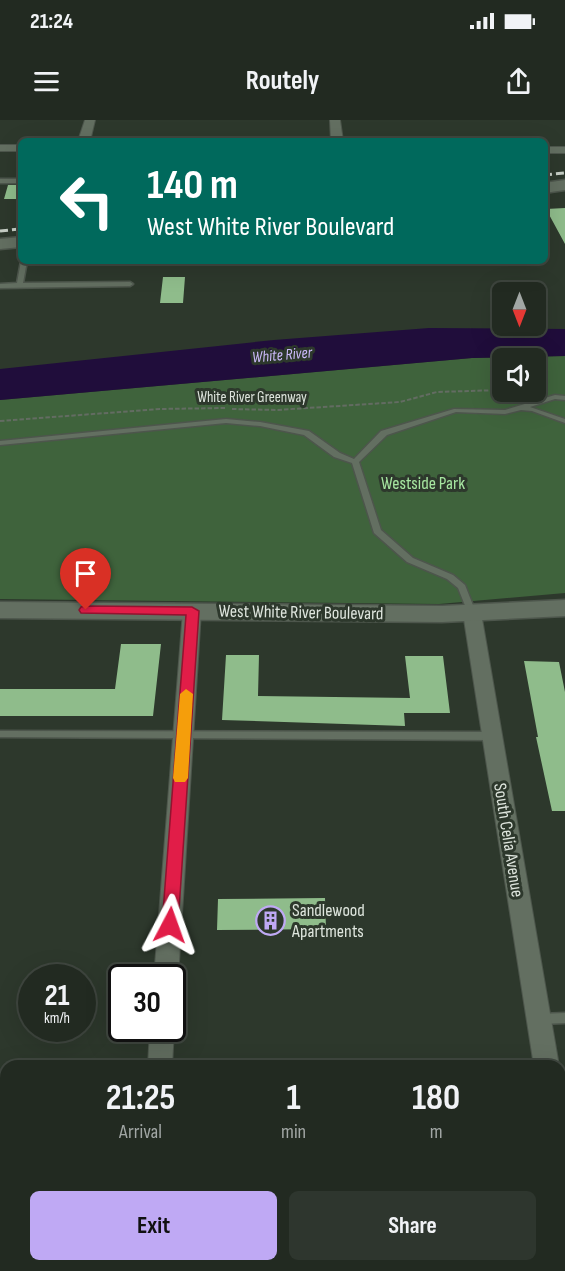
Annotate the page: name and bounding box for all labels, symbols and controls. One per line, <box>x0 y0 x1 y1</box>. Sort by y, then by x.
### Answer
text: 21:24 <box>30 8 73 35</box>
icon: menu <box>30 65 63 98</box>
text: Routely <box>246 65 319 97</box>
icon: share <box>502 65 535 98</box>
text: 140 m <box>147 160 238 211</box>
icon: left <box>48 162 126 240</box>
text: West White River Boulevard <box>147 211 394 243</box>
north arrow <box>492 282 546 336</box>
map controls <box>492 282 546 402</box>
water label: White River <box>251 343 313 368</box>
button: sound <box>492 348 546 402</box>
street label: White River Greenway <box>197 388 307 407</box>
park label: Westside Park <box>381 473 465 494</box>
pin <box>60 548 111 610</box>
icon: arrive <box>69 557 102 590</box>
street label: West White River Boulevard <box>218 601 384 624</box>
street label: South Celia Avenue <box>489 781 528 899</box>
position arrow <box>138 893 202 957</box>
place label: Sandlewood Apartments <box>291 900 365 942</box>
building icon: Sandlewood Apartments <box>255 904 287 936</box>
speed limit sign: 30 <box>108 964 186 1042</box>
text: 21 <box>45 978 69 1014</box>
text: km/h <box>44 1009 70 1028</box>
text: 21:25 <box>106 1077 175 1120</box>
text: 1 <box>287 1077 301 1120</box>
text: 180 <box>412 1077 460 1120</box>
text: Arrival <box>119 1120 162 1144</box>
text: min <box>281 1120 306 1144</box>
text: m <box>430 1120 443 1144</box>
button: Exit <box>30 1191 277 1260</box>
button: Share <box>289 1191 536 1260</box>

